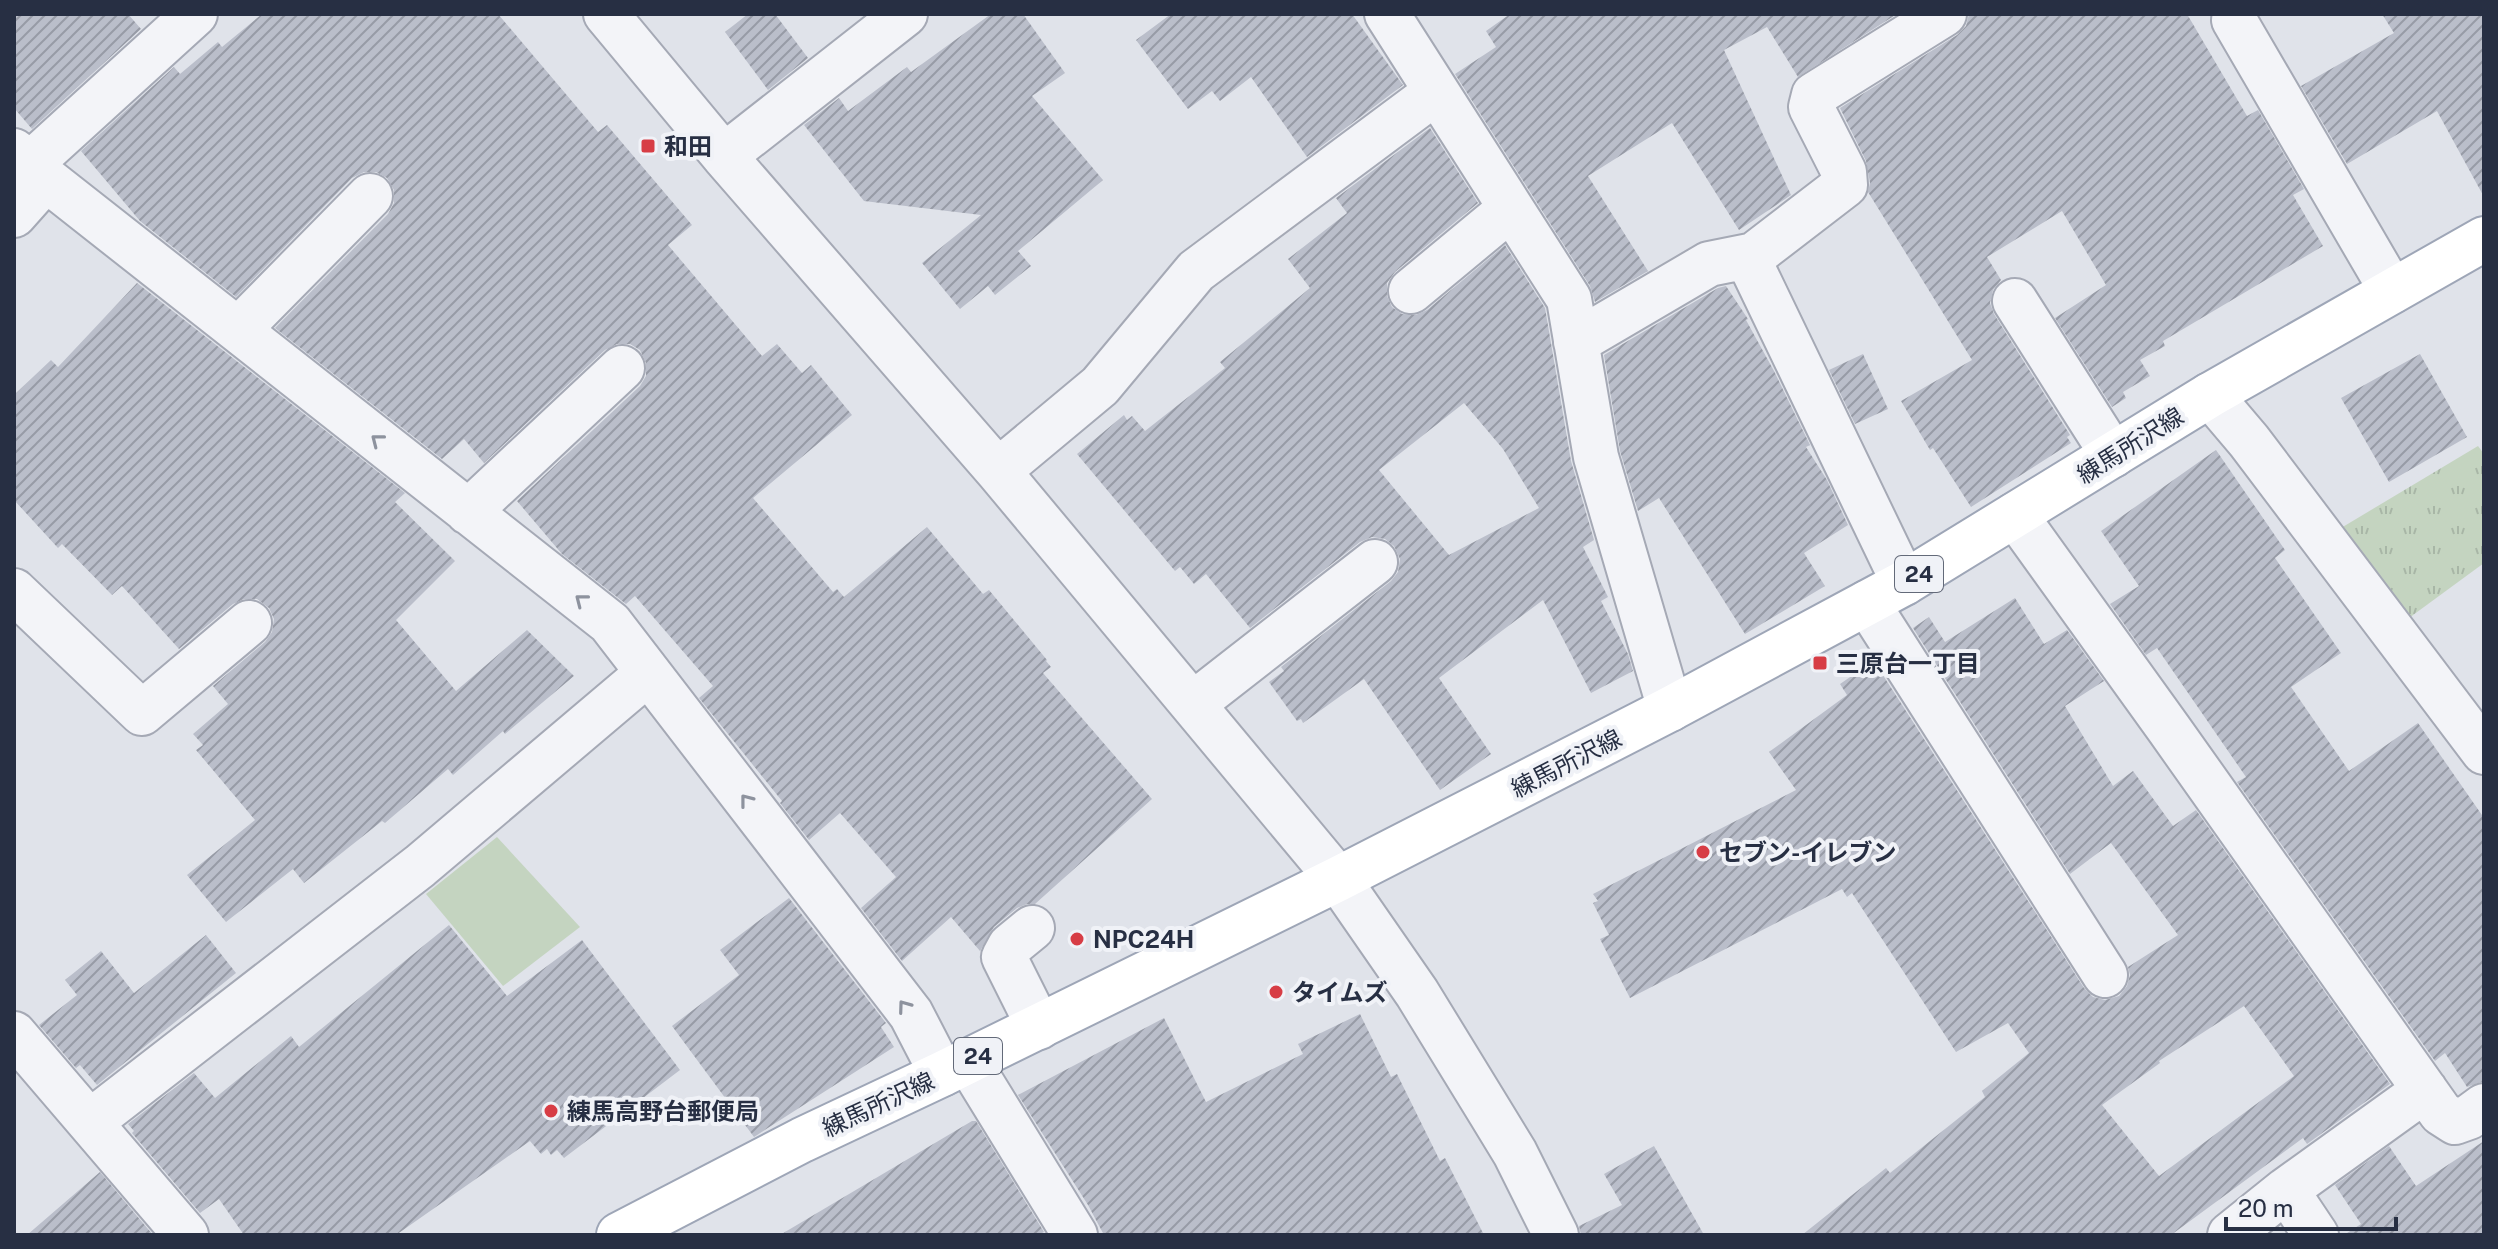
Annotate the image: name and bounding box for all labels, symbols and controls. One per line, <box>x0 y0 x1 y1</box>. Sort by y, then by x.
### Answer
place label: 和田 <box>664 132 712 160</box>
marker: 和田 <box>639 137 657 155</box>
street label: 練馬所沢線 <box>2072 401 2188 489</box>
one-way arrow <box>371 435 386 449</box>
road number: 24 <box>1895 556 1943 592</box>
one-way arrow <box>575 596 590 610</box>
place label: 三原台一丁目 <box>1836 649 1980 677</box>
marker: 三原台一丁目 <box>1811 654 1829 672</box>
street label: 練馬所沢線 <box>1506 723 1626 803</box>
one-way arrow <box>742 794 756 809</box>
place label: セブン-イレブン <box>1719 838 1896 866</box>
marker: セブン-イレブン <box>1694 843 1712 861</box>
place label: NPC24H <box>1093 925 1194 953</box>
marker: NPC24H <box>1068 930 1086 948</box>
place label: タイムズ <box>1292 978 1388 1006</box>
marker: タイムズ <box>1267 983 1285 1001</box>
one-way arrow <box>899 1001 914 1015</box>
road number: 24 <box>954 1038 1002 1074</box>
street label: 練馬所沢線 <box>818 1066 938 1142</box>
place label: 練馬高野台郵便局 <box>567 1097 759 1125</box>
marker: 練馬高野台郵便局 <box>542 1102 560 1120</box>
scale bar <box>2226 1181 2396 1231</box>
text: 20 m <box>2238 1194 2294 1222</box>

